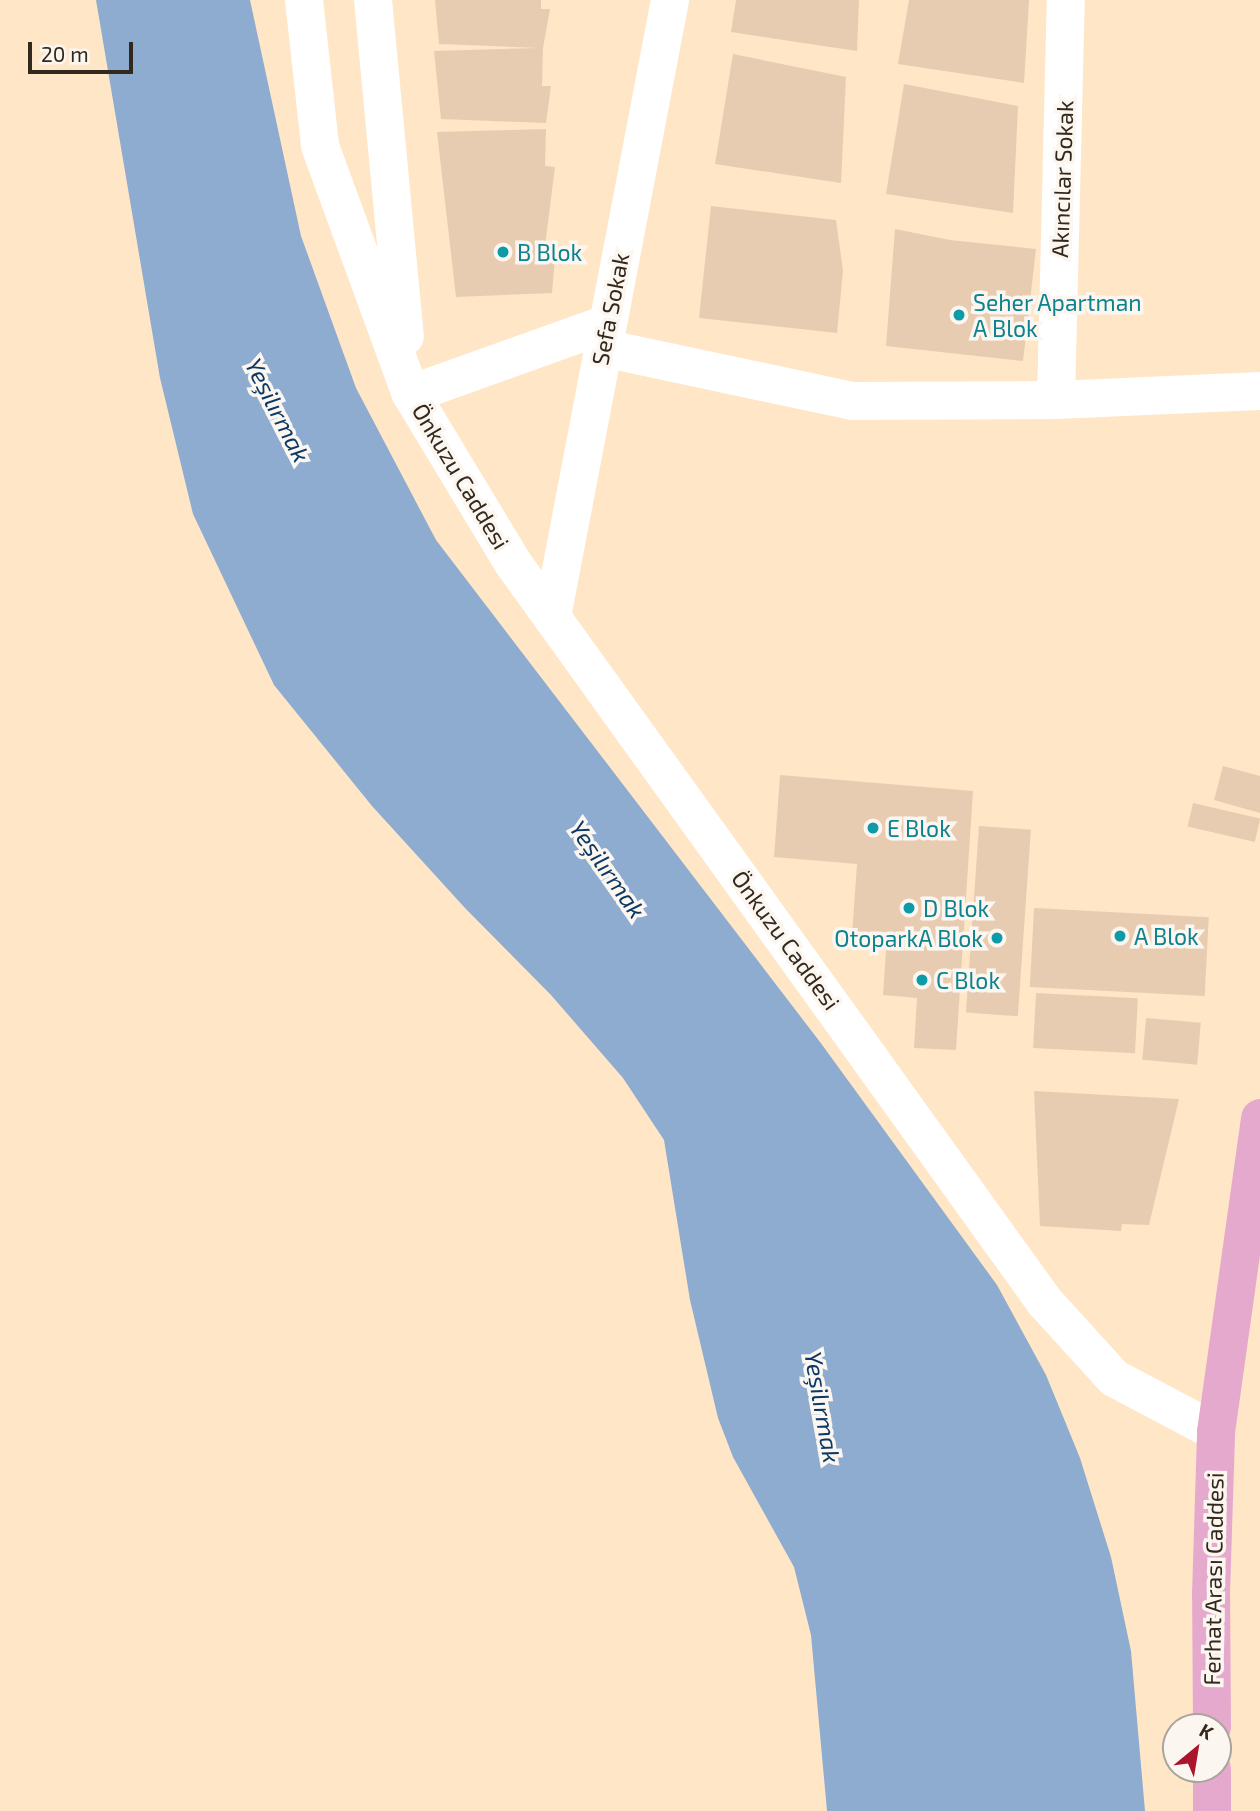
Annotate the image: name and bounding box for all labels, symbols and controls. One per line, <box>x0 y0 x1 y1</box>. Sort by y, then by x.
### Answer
scale bar <box>32 28 136 72</box>
text: 20 m <box>41 41 89 66</box>
street label: Akıncılar Sokak <box>1045 100 1079 258</box>
place label: B Blok <box>517 238 582 266</box>
marker: B Blok <box>495 244 511 260</box>
street label: Sefa Sokak <box>586 251 634 367</box>
place label: Seher Apartman A Blok <box>973 288 1143 342</box>
marker: Seher Apartman A Blok <box>951 307 967 323</box>
water label: Yeşilırmak <box>240 353 316 467</box>
street label: Önkuzu Caddesi <box>407 398 515 554</box>
place label: E Blok <box>887 814 951 842</box>
water label: Yeşilırmak <box>564 815 652 923</box>
marker: E Blok <box>865 820 881 836</box>
street label: Önkuzu Caddesi <box>726 865 846 1015</box>
place label: D Blok <box>923 894 989 922</box>
marker: D Blok <box>901 900 917 916</box>
place label: A Blok <box>1134 922 1199 950</box>
place label: OtoparkA Blok <box>834 924 983 952</box>
marker: A Blok <box>1112 928 1128 944</box>
marker: OtoparkA Blok <box>989 930 1005 946</box>
place label: C Blok <box>936 966 1000 994</box>
marker: C Blok <box>914 972 930 988</box>
water label: Yeşilırmak <box>799 1349 847 1465</box>
street label: Ferhat Arası Caddesi <box>1197 1472 1229 1686</box>
north arrow <box>1162 1713 1232 1783</box>
text: K <box>1196 1718 1218 1744</box>

